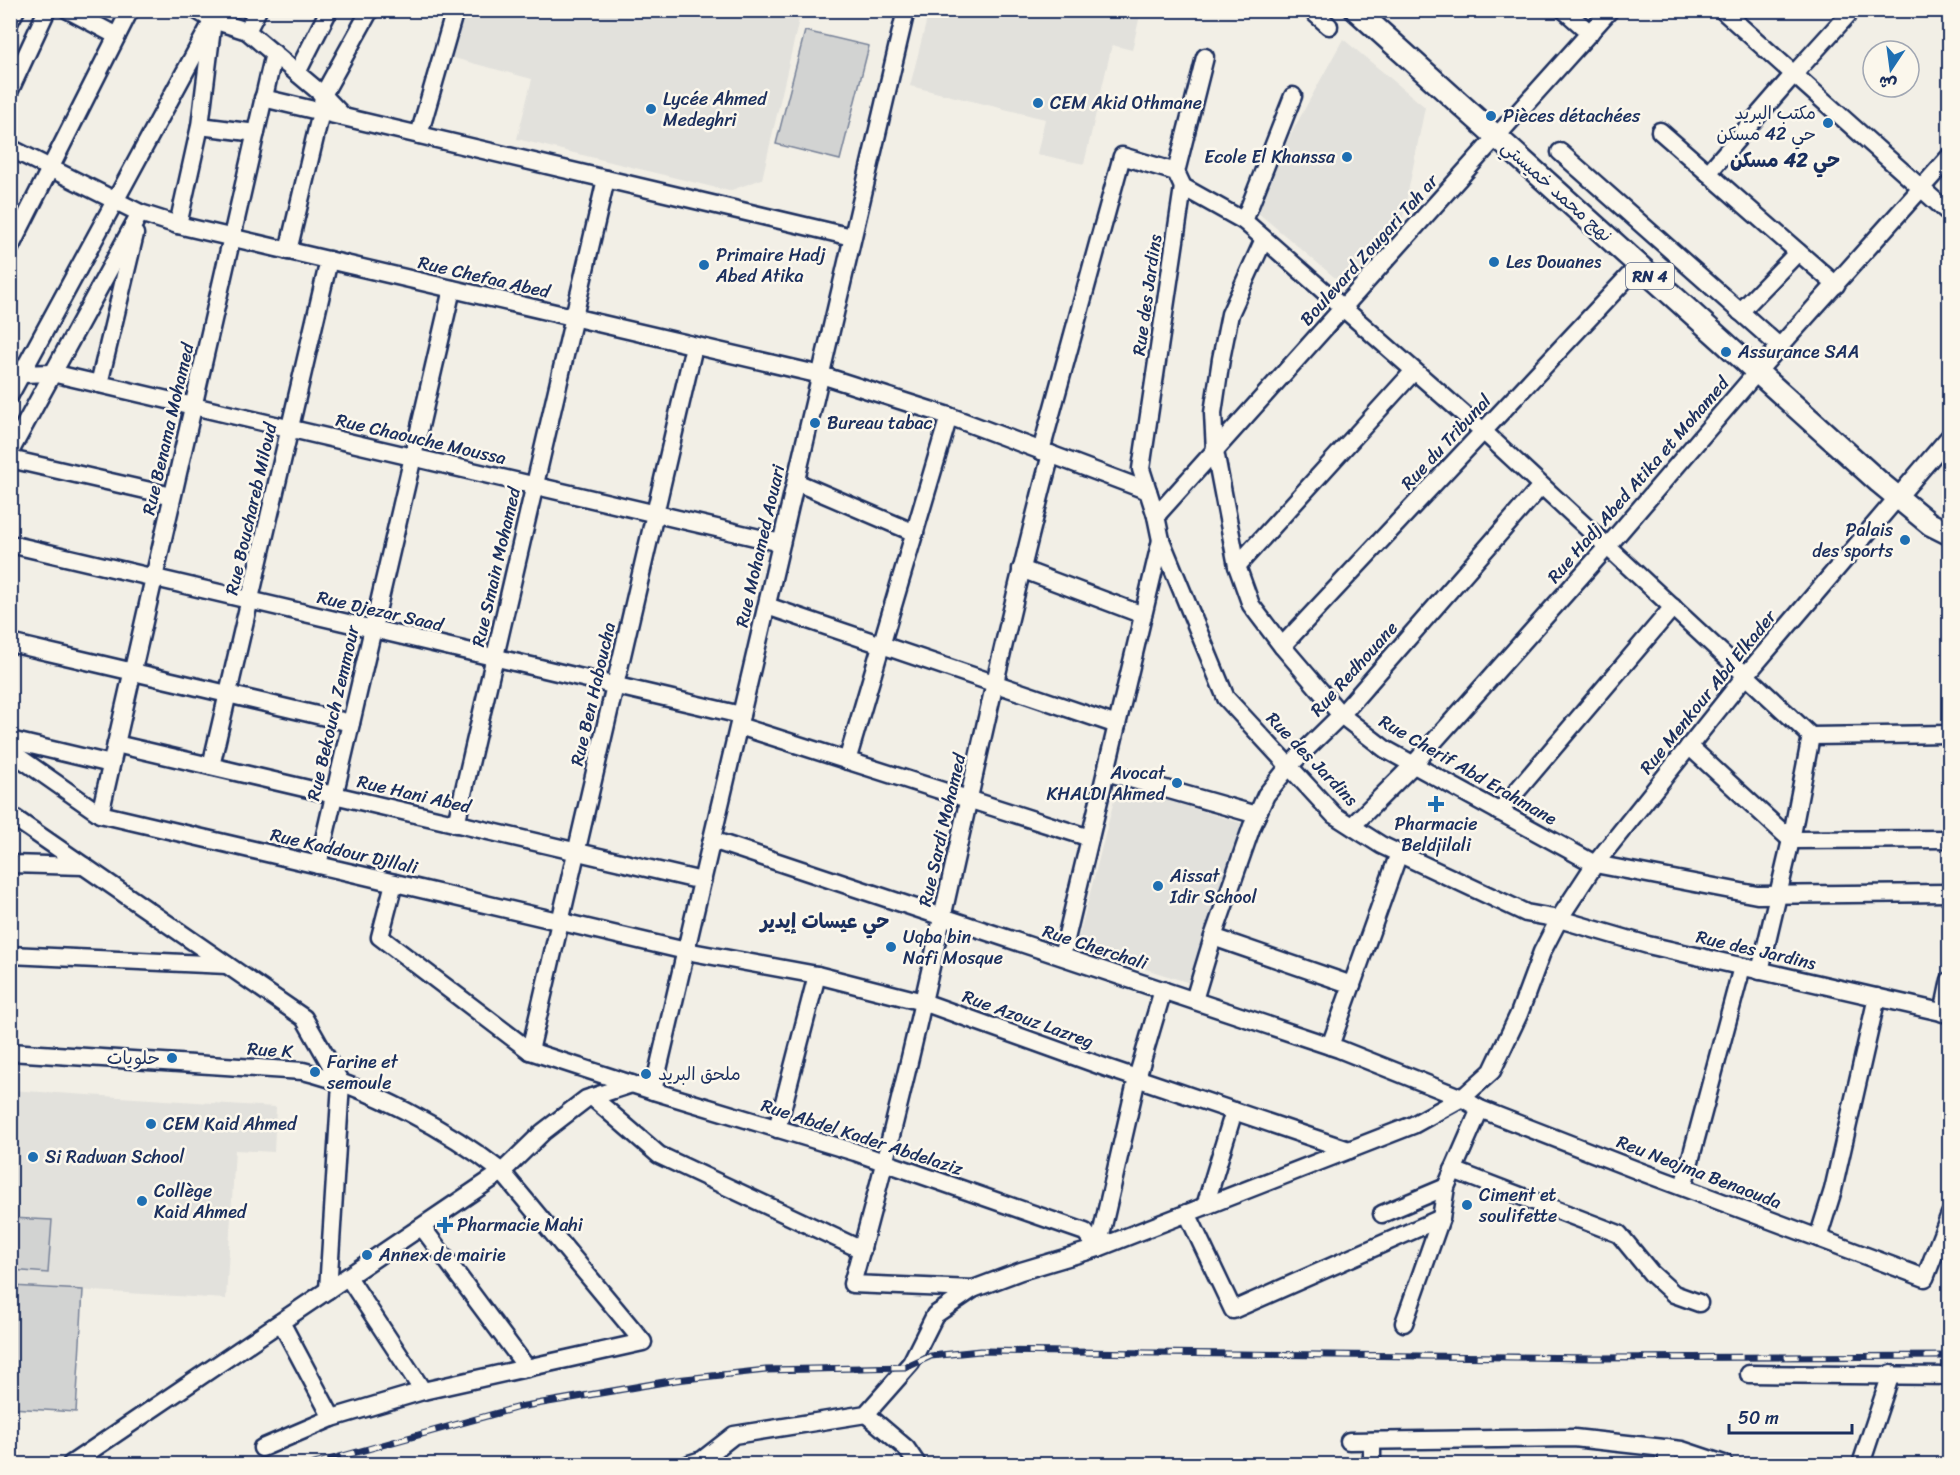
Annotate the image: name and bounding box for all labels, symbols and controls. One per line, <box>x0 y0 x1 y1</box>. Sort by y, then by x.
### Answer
north arrow <box>1861 39 1921 99</box>
text: ش <box>1876 67 1900 99</box>
place label: Lycée Ahmed Medeghri <box>663 83 768 136</box>
place label: CEM Akid Othmane <box>1050 87 1202 119</box>
marker: CEM Akid Othmane <box>1031 96 1045 110</box>
place label: مكتب البريد حي 42 مسكن <box>1716 97 1816 150</box>
place label: Pièces détachées <box>1503 100 1641 132</box>
marker: Lycée Ahmed Medeghri <box>644 102 658 116</box>
marker: Pièces détachées <box>1484 109 1498 123</box>
marker: مكتب البريد حي 42 مسكن <box>1821 116 1835 130</box>
street label: نهج محمد خميستي <box>1494 132 1620 250</box>
place label: Ecole El Khanssa <box>1204 141 1336 173</box>
district label: حي 42 مسكن <box>1730 143 1840 178</box>
marker: Ecole El Khanssa <box>1340 150 1354 164</box>
street label: Boulevard Zougari Tah ar <box>1292 165 1447 333</box>
street label: Rue des Jardins <box>1123 232 1171 358</box>
place label: Primaire Hadj Abed Atika <box>715 239 826 292</box>
street label: Rue Chefaa Abed <box>415 246 554 308</box>
place label: Les Douanes <box>1506 246 1602 278</box>
marker: Les Douanes <box>1487 255 1501 269</box>
marker: Primaire Hadj Abed Atika <box>697 258 711 272</box>
road number: RN 4 <box>1626 263 1674 289</box>
place label: Assurance SAA <box>1737 336 1859 368</box>
street label: Rue Benama Mohamed <box>133 338 204 518</box>
marker: Assurance SAA <box>1719 345 1733 359</box>
street label: Rue Hadj Abed Atika et Mohamed <box>1539 368 1738 591</box>
street label: Rue du Tribunal <box>1393 386 1500 498</box>
street label: Rue Chaouche Moussa <box>333 404 509 474</box>
place label: Bureau tabac <box>827 407 933 439</box>
marker: Bureau tabac <box>808 416 822 430</box>
street label: Rue Bouchareb Miloud <box>216 418 287 598</box>
street label: Rue Mohamed Aouari <box>726 460 795 631</box>
street label: Rue Smain Mohamed <box>462 483 530 650</box>
place label: Palais des sports <box>1812 514 1894 567</box>
marker: Palais des sports <box>1898 533 1912 547</box>
street label: Rue Djezar Saad <box>314 581 448 641</box>
street label: Rue Menkour Abd Elkader <box>1631 601 1786 781</box>
street label: Rue Redhouane <box>1302 614 1406 724</box>
street label: Rue Ben Haboucha <box>561 619 625 769</box>
street label: Rue Bekouch Zemmour <box>297 620 369 804</box>
street label: Rue des Jardins <box>1258 704 1366 814</box>
street label: Rue Cherif Abd Erahmane <box>1373 706 1564 834</box>
street label: Rue Sardi Mohamed <box>909 749 975 910</box>
place label: Avocat KHALDI Ahmed <box>1047 757 1167 810</box>
street label: Rue Hani Abed <box>354 765 475 823</box>
marker: Avocat KHALDI Ahmed <box>1170 776 1184 790</box>
marker: Pharmacie Beldjilali <box>1429 797 1443 811</box>
place label: Pharmacie Beldjilali <box>1395 808 1477 861</box>
street label: Rue Kaddour Djllali <box>267 819 422 884</box>
place label: Aissat Idir School <box>1169 860 1257 913</box>
marker: Aissat Idir School <box>1151 879 1165 893</box>
district label: حي عيسات إيدير <box>759 904 889 939</box>
street label: Rue Cherchali <box>1038 915 1153 979</box>
place label: Uqba bin Nafi Mosque <box>903 921 1003 974</box>
street label: Rue des Jardins <box>1693 921 1820 979</box>
marker: Uqba bin Nafi Mosque <box>884 940 898 954</box>
street label: Rue Azouz Lazreg <box>958 980 1098 1058</box>
street label: Rue K <box>246 1032 295 1068</box>
place label: حلويات <box>107 1042 160 1074</box>
place label: Farine et semoule <box>326 1046 399 1099</box>
marker: حلويات <box>165 1051 179 1065</box>
place label: ملحق البريد <box>658 1058 741 1090</box>
marker: Farine et semoule <box>308 1065 322 1079</box>
marker: ملحق البريد <box>639 1067 653 1081</box>
street label: Rue Abdel Kader Abdelaziz <box>757 1089 968 1185</box>
place label: CEM Kaid Ahmed <box>163 1108 298 1140</box>
marker: CEM Kaid Ahmed <box>144 1117 158 1131</box>
street label: Reu Neojma Benaouda <box>1612 1126 1786 1218</box>
place label: Si Radwan School <box>45 1141 185 1173</box>
marker: Si Radwan School <box>26 1150 40 1164</box>
place label: Collège Kaid Ahmed <box>154 1175 248 1228</box>
place label: Ciment et soulifette <box>1478 1179 1557 1232</box>
marker: Collège Kaid Ahmed <box>135 1194 149 1208</box>
marker: Ciment et soulifette <box>1460 1198 1474 1212</box>
place label: Pharmacie Mahi <box>457 1209 584 1241</box>
marker: Pharmacie Mahi <box>438 1218 452 1232</box>
place label: Annex de mairie <box>378 1239 506 1271</box>
marker: Annex de mairie <box>360 1248 374 1262</box>
scale bar <box>1729 1397 1852 1435</box>
text: 50 m <box>1738 1402 1779 1434</box>

